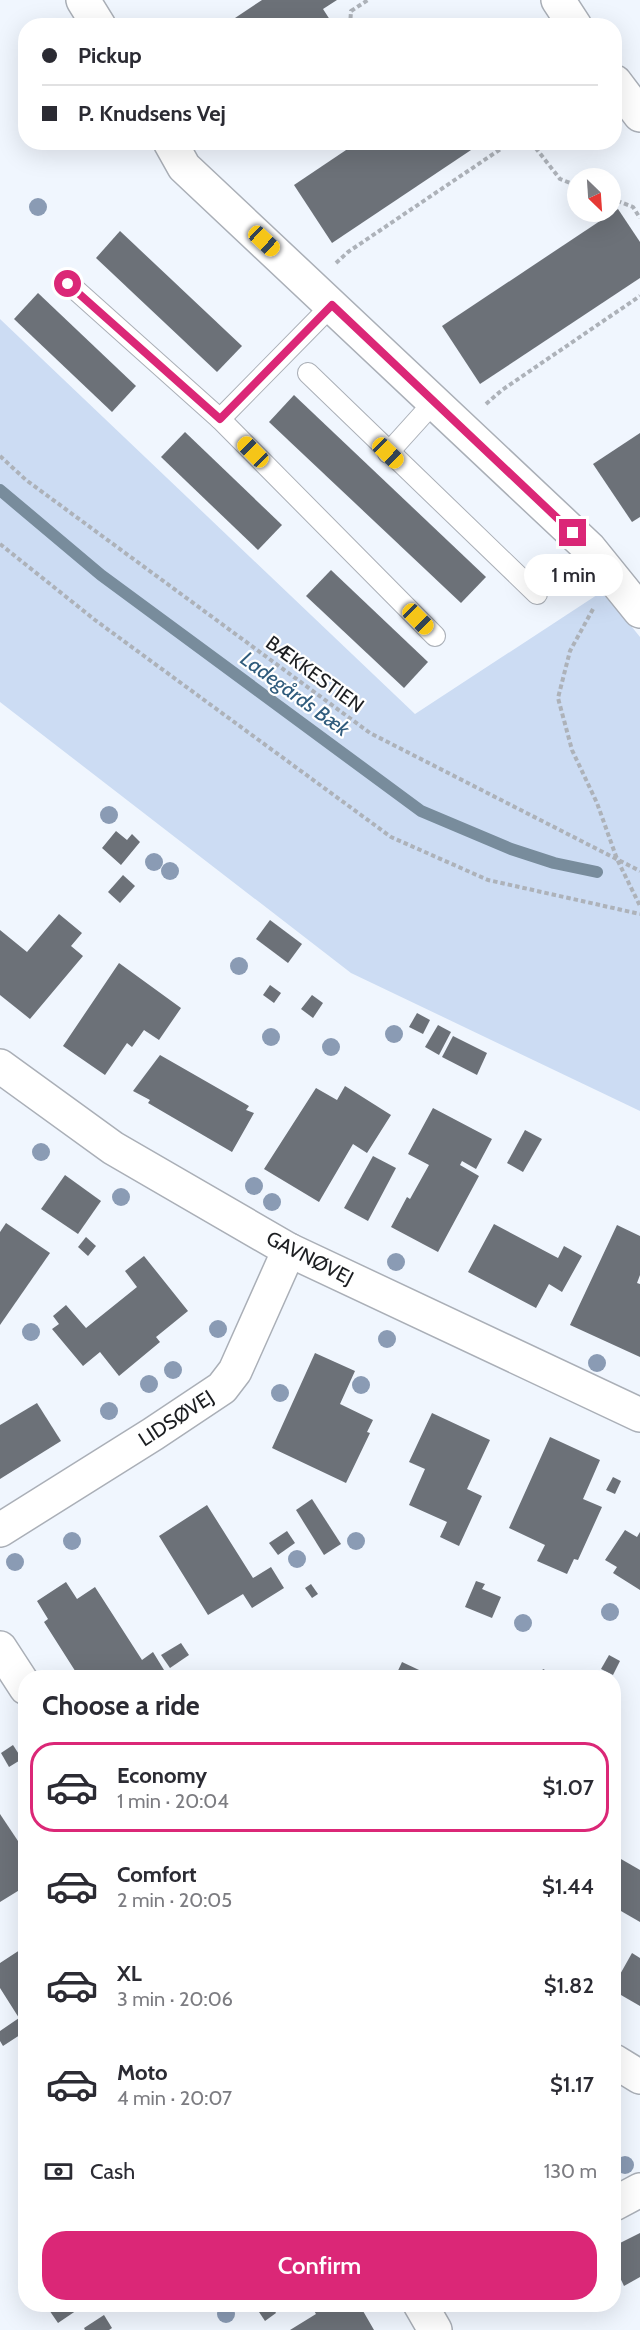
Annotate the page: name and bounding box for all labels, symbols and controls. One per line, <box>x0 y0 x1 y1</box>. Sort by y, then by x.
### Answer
text: Pickup <box>78 42 142 69</box>
text: P. Knudsens Vej <box>78 100 226 127</box>
north arrow <box>567 168 621 222</box>
map controls <box>567 168 621 222</box>
car <box>245 222 283 260</box>
route start <box>54 270 81 297</box>
car <box>234 433 272 471</box>
car <box>369 434 407 472</box>
route end <box>559 519 586 546</box>
callout: 1 min <box>524 554 622 596</box>
text: 1 min <box>551 563 596 587</box>
car <box>399 600 437 638</box>
street label: BÆKKESTIEN <box>261 630 369 718</box>
water label: Ladegårds Bæk <box>236 646 355 742</box>
street label: GAVNØVEJ <box>262 1226 358 1290</box>
street label: LIDSØVEJ <box>134 1385 218 1451</box>
text: Choose a ride <box>42 1689 200 1722</box>
icon: car <box>45 1760 99 1814</box>
text: Economy <box>117 1762 207 1789</box>
text: $1.07 <box>542 1774 594 1801</box>
text: 1 min · 20:04 <box>117 1789 229 1813</box>
icon: car <box>45 1859 99 1913</box>
text: Comfort <box>117 1861 196 1888</box>
text: $1.44 <box>542 1873 594 1900</box>
text: 2 min · 20:05 <box>117 1888 232 1912</box>
icon: car <box>45 1958 99 2012</box>
text: XL <box>117 1960 142 1987</box>
text: $1.82 <box>544 1972 594 1999</box>
text: 3 min · 20:06 <box>117 1987 233 2011</box>
icon: car <box>45 2057 99 2111</box>
text: Moto <box>117 2059 168 2086</box>
text: $1.17 <box>550 2071 594 2098</box>
text: 4 min · 20:07 <box>117 2086 232 2110</box>
icon: cash <box>42 2155 75 2188</box>
text: Cash <box>90 2158 135 2185</box>
text: 130 m <box>544 2159 597 2183</box>
button: Confirm <box>42 2231 597 2300</box>

